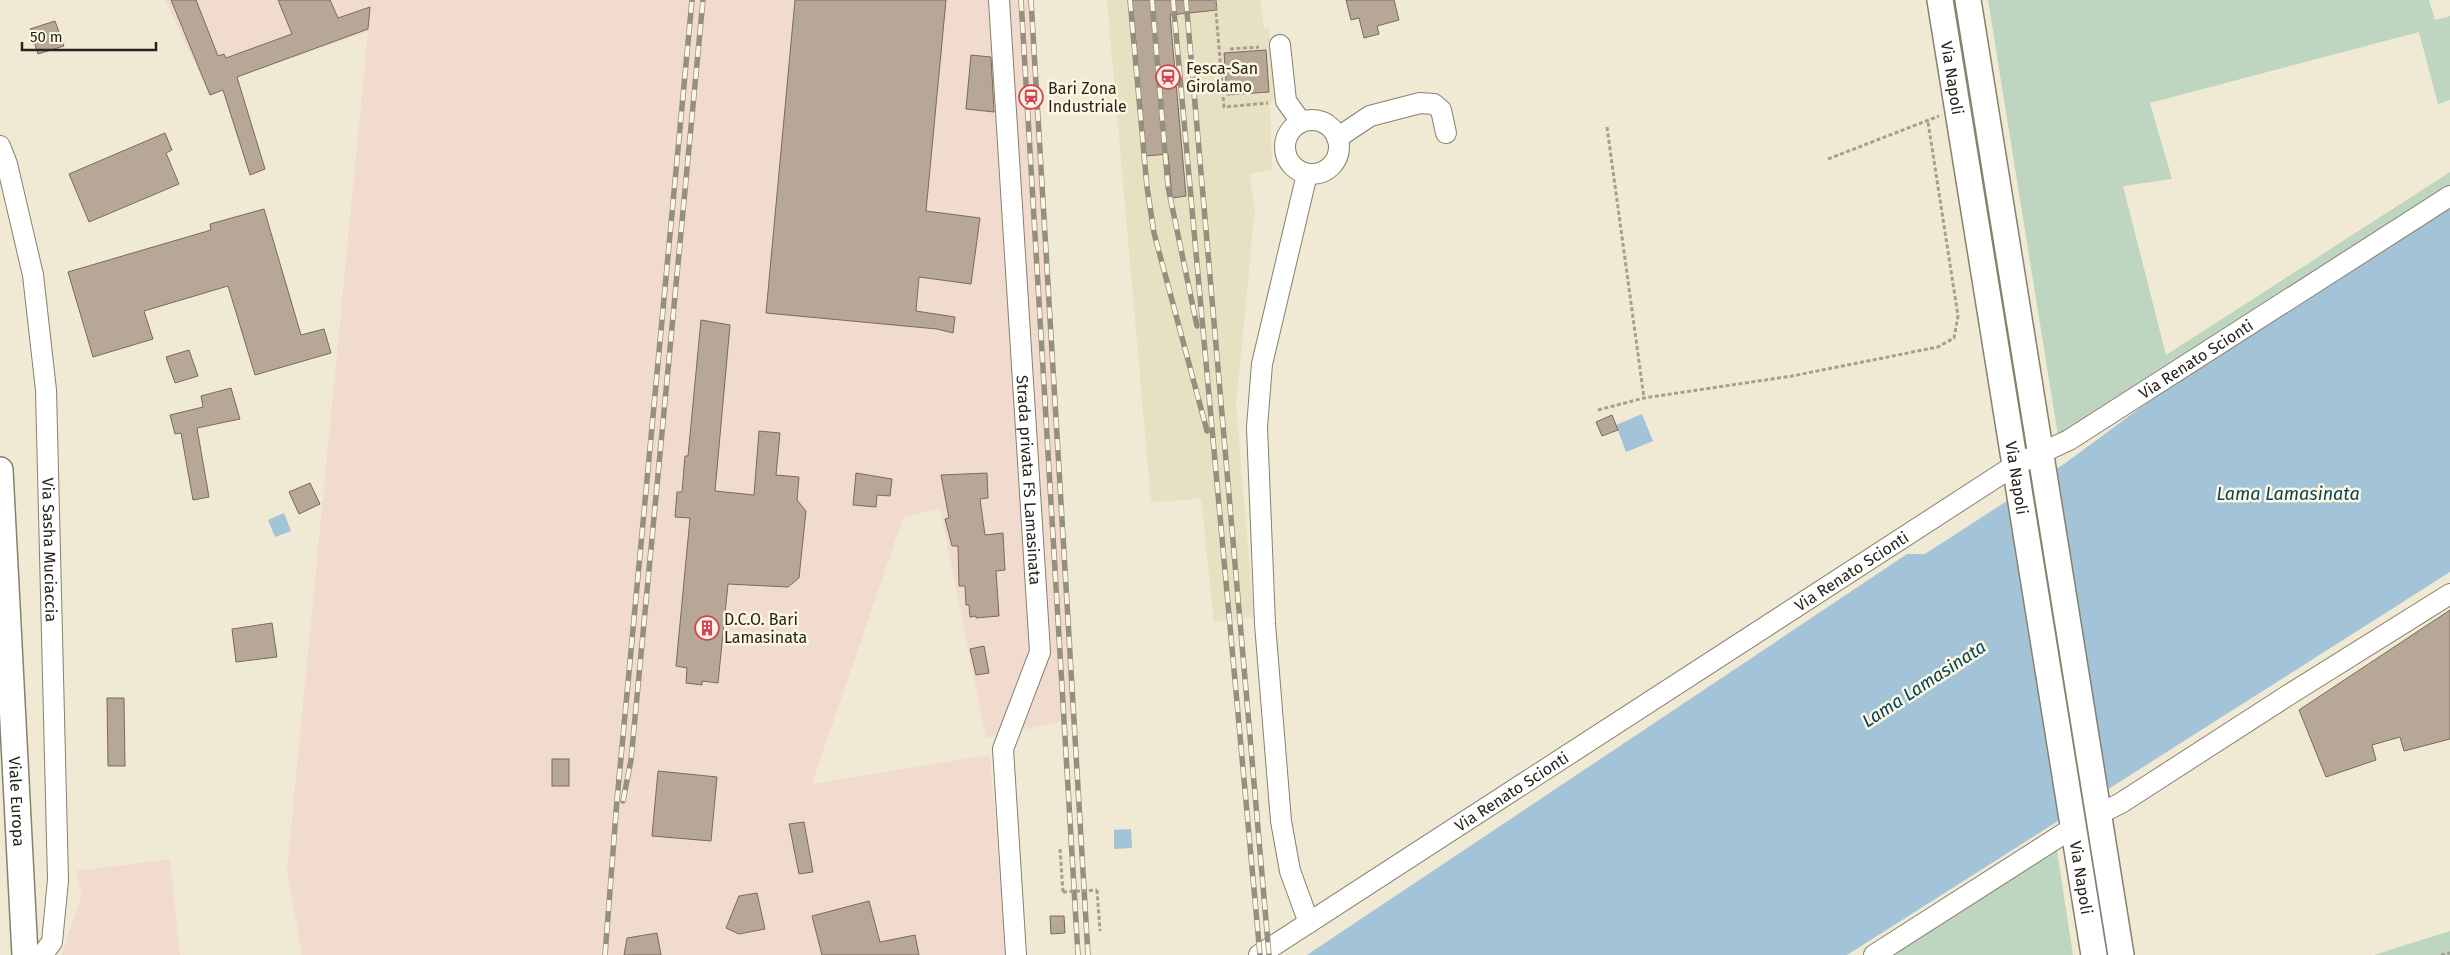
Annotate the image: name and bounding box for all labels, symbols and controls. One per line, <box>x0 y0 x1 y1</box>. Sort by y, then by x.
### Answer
scale bar <box>22 20 156 52</box>
text: 50 m <box>30 28 63 46</box>
street label: Via Napoli <box>1937 40 1968 116</box>
place label: Fesca-San Girolamo <box>1186 59 1258 96</box>
station icon: Fesca-San Girolamo <box>1155 64 1181 90</box>
place label: Bari Zona Industriale <box>1048 79 1127 116</box>
station icon: Bari Zona Industriale <box>1018 84 1044 110</box>
street label: Via Renato Scionti <box>2135 315 2256 402</box>
street label: Strada privata FS Lamasinata <box>1013 374 1045 586</box>
street label: Via Napoli <box>2002 440 2032 516</box>
street label: Via Sasha Muciaccia <box>39 477 61 622</box>
water label: Lama Lamasinata <box>2216 483 2360 505</box>
street label: Via Renato Scionti <box>1791 527 1912 615</box>
place label: D.C.O. Bari Lamasinata <box>724 610 807 647</box>
building icon: D.C.O. Bari Lamasinata <box>694 615 720 641</box>
water label: Lama Lamasinata <box>1858 636 1990 732</box>
street label: Via Renato Scionti <box>1451 747 1572 835</box>
street label: Viale Europa <box>5 756 29 847</box>
street label: Via Napoli <box>2066 840 2097 916</box>

